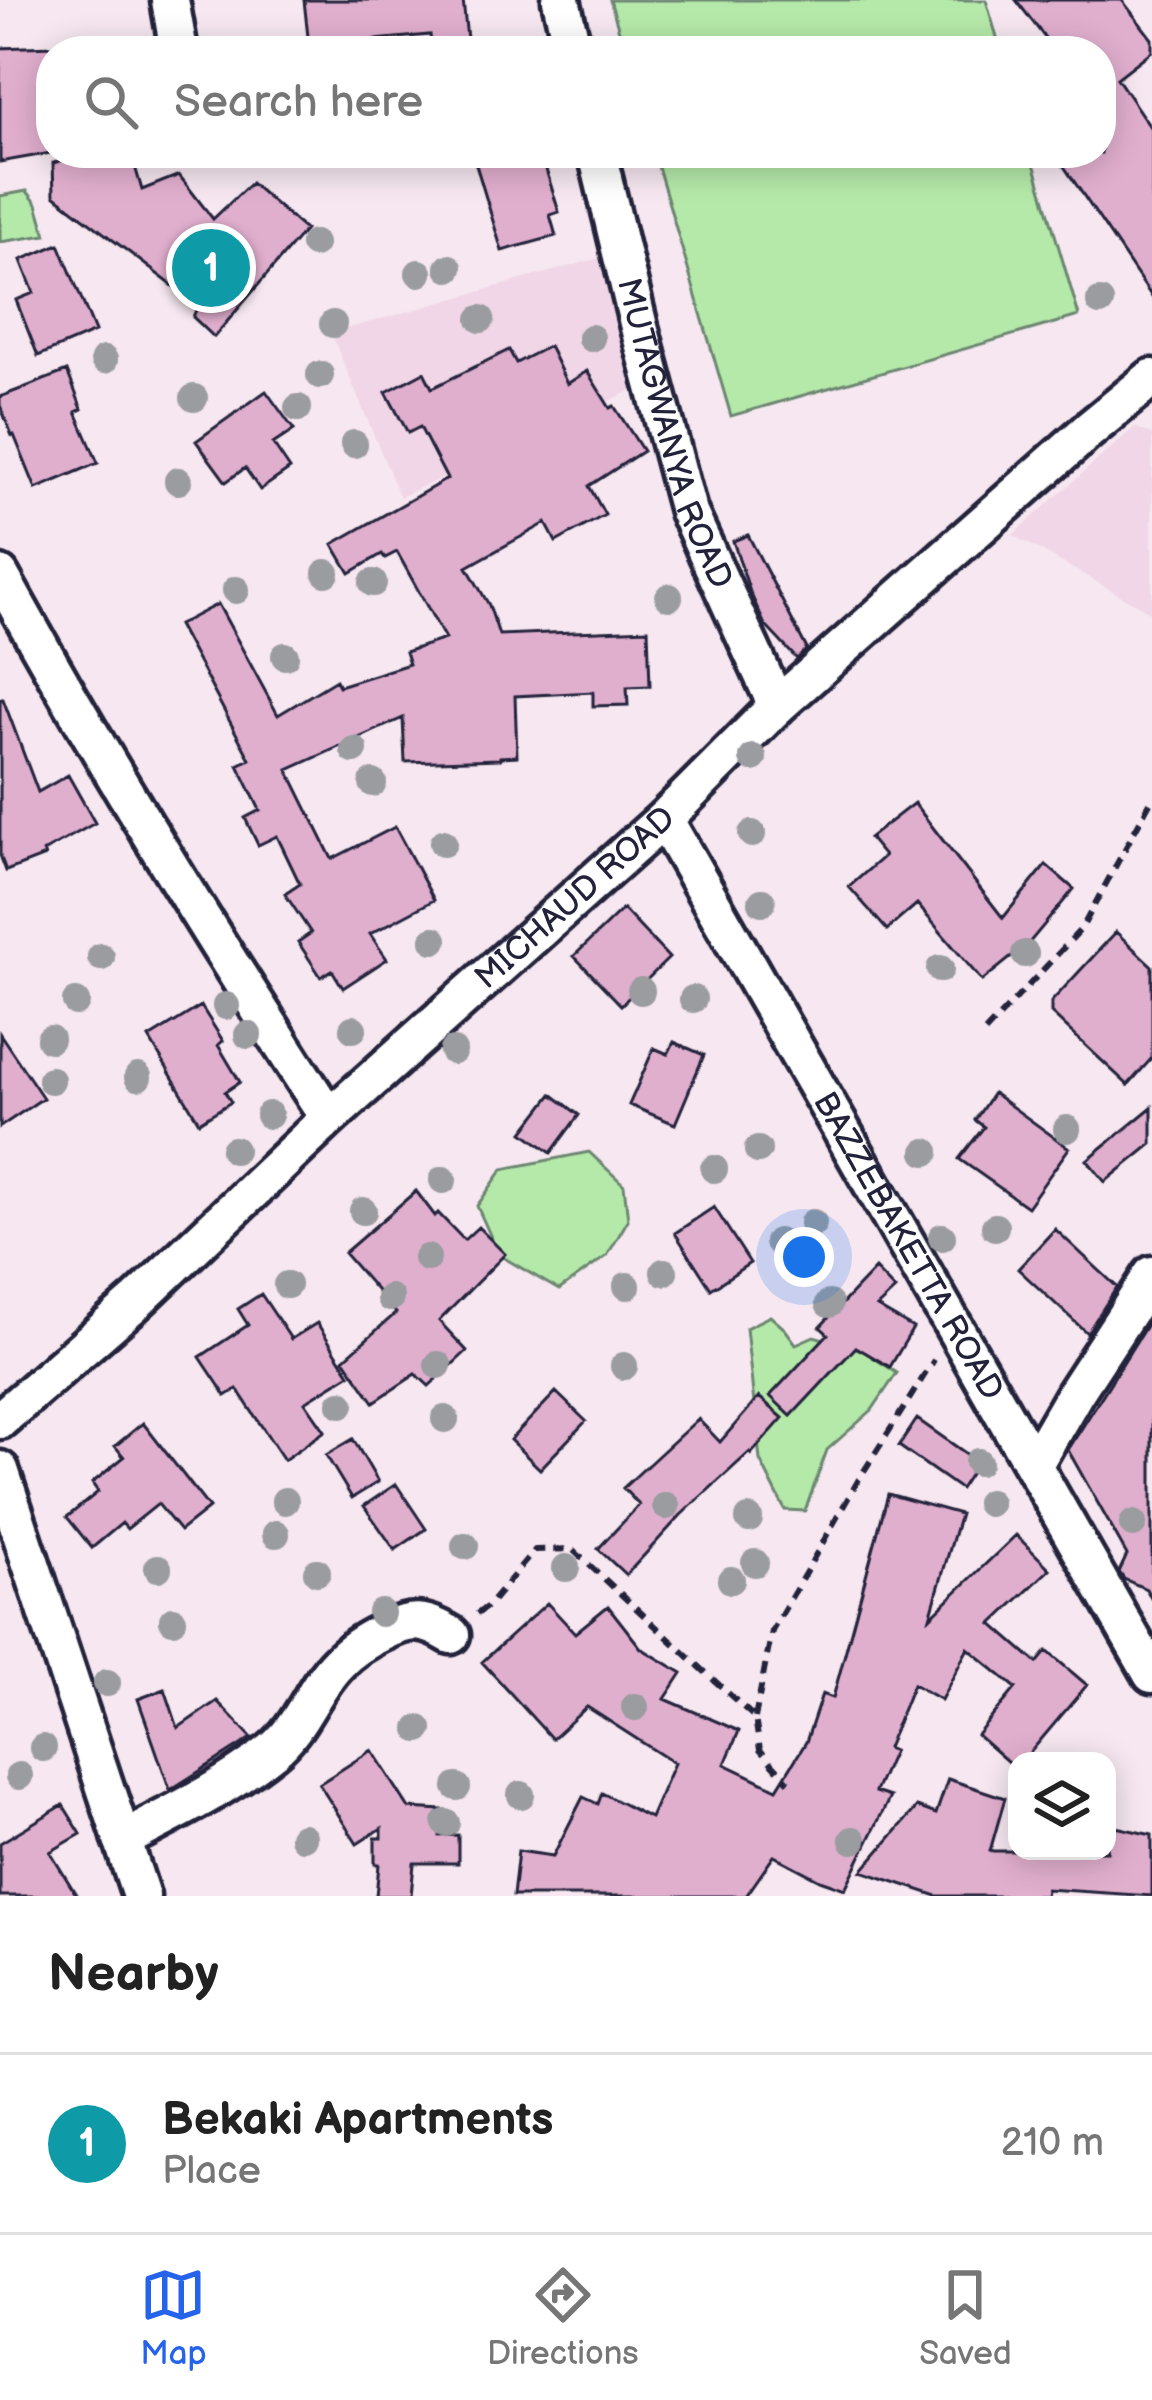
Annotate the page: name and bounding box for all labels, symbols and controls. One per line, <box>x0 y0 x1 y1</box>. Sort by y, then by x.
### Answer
search box <box>36 36 1116 168</box>
icon: search <box>78 69 144 135</box>
text: Search here <box>174 75 423 130</box>
pin: 1 <box>172 223 250 313</box>
street label: MUTAGWANYA ROAD <box>608 274 741 595</box>
street label: MICHAUD ROAD <box>467 798 684 998</box>
street label: BAZZEBAKETTA ROAD <box>804 1085 1012 1407</box>
your location <box>774 1227 834 1287</box>
map controls <box>1008 1752 1116 1860</box>
button: layers <box>1008 1752 1116 1860</box>
text: Nearby <box>48 1944 219 2005</box>
text: Bekaki Apartments <box>162 2093 554 2148</box>
text: 1 <box>79 2120 95 2167</box>
text: 210 m <box>1001 2120 1104 2167</box>
text: Place <box>162 2148 261 2195</box>
tab: Map <box>140 2262 207 2374</box>
tab: Directions <box>487 2262 639 2374</box>
tab: Saved <box>919 2262 1012 2374</box>

